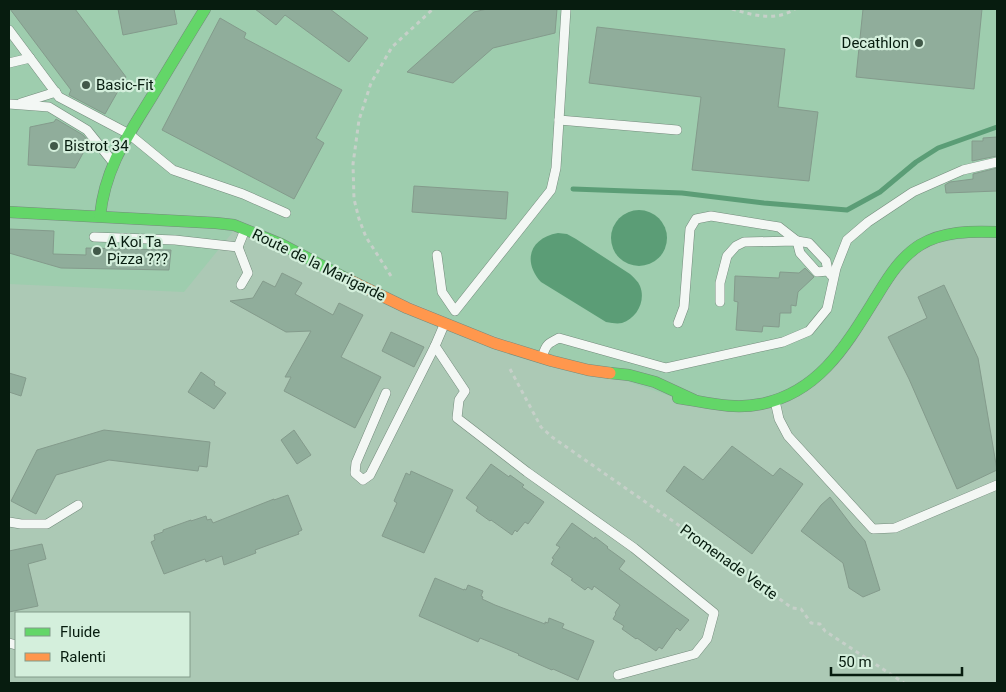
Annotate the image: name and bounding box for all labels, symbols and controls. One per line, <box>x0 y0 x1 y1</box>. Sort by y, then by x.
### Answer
place label: Decathlon <box>842 34 909 52</box>
marker: Decathlon <box>913 37 925 49</box>
place label: Basic-Fit <box>96 76 154 94</box>
marker: Basic-Fit <box>80 79 92 91</box>
place label: Bistrot 34 <box>64 137 129 155</box>
marker: Bistrot 34 <box>48 140 60 152</box>
street label: Route de la Marigarde <box>249 225 389 305</box>
place label: A Koi Ta Pizza ??? <box>107 233 168 268</box>
marker: A Koi Ta Pizza ??? <box>91 245 103 257</box>
street label: Promenade Verte <box>677 521 781 603</box>
legend <box>15 612 190 677</box>
text: Fluide <box>60 623 100 641</box>
scale bar <box>831 644 962 676</box>
text: Ralenti <box>60 648 106 666</box>
text: 50 m <box>838 653 872 671</box>

